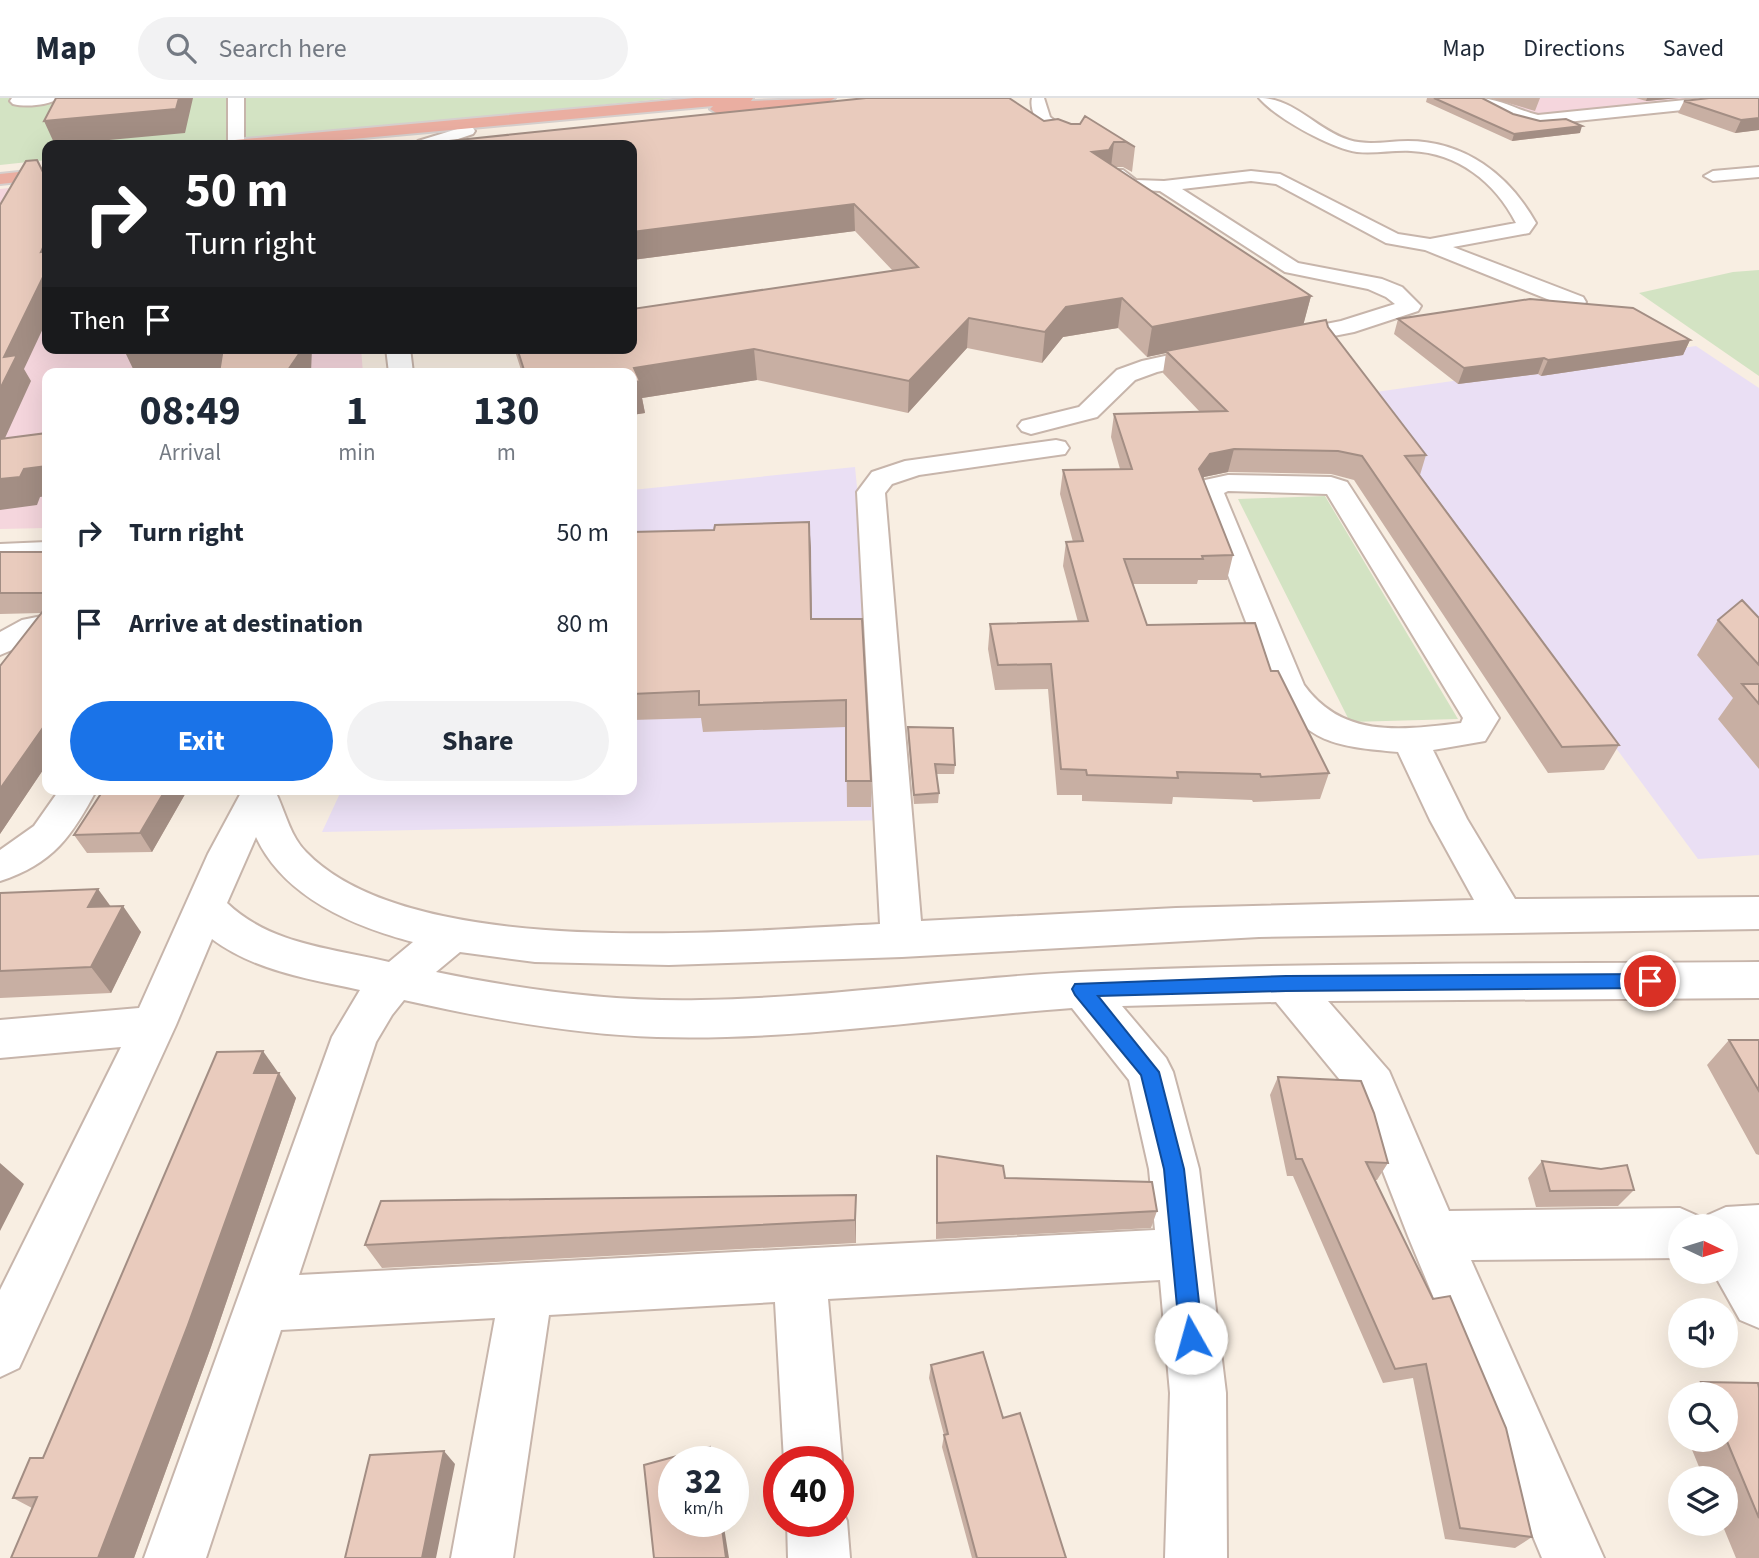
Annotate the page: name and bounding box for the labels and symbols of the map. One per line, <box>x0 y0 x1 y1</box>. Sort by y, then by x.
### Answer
pin <box>1620 951 1680 1011</box>
north arrow <box>1668 1214 1738 1284</box>
position arrow <box>1154 1301 1228 1375</box>
speed limit sign: 40 <box>763 1446 854 1537</box>

